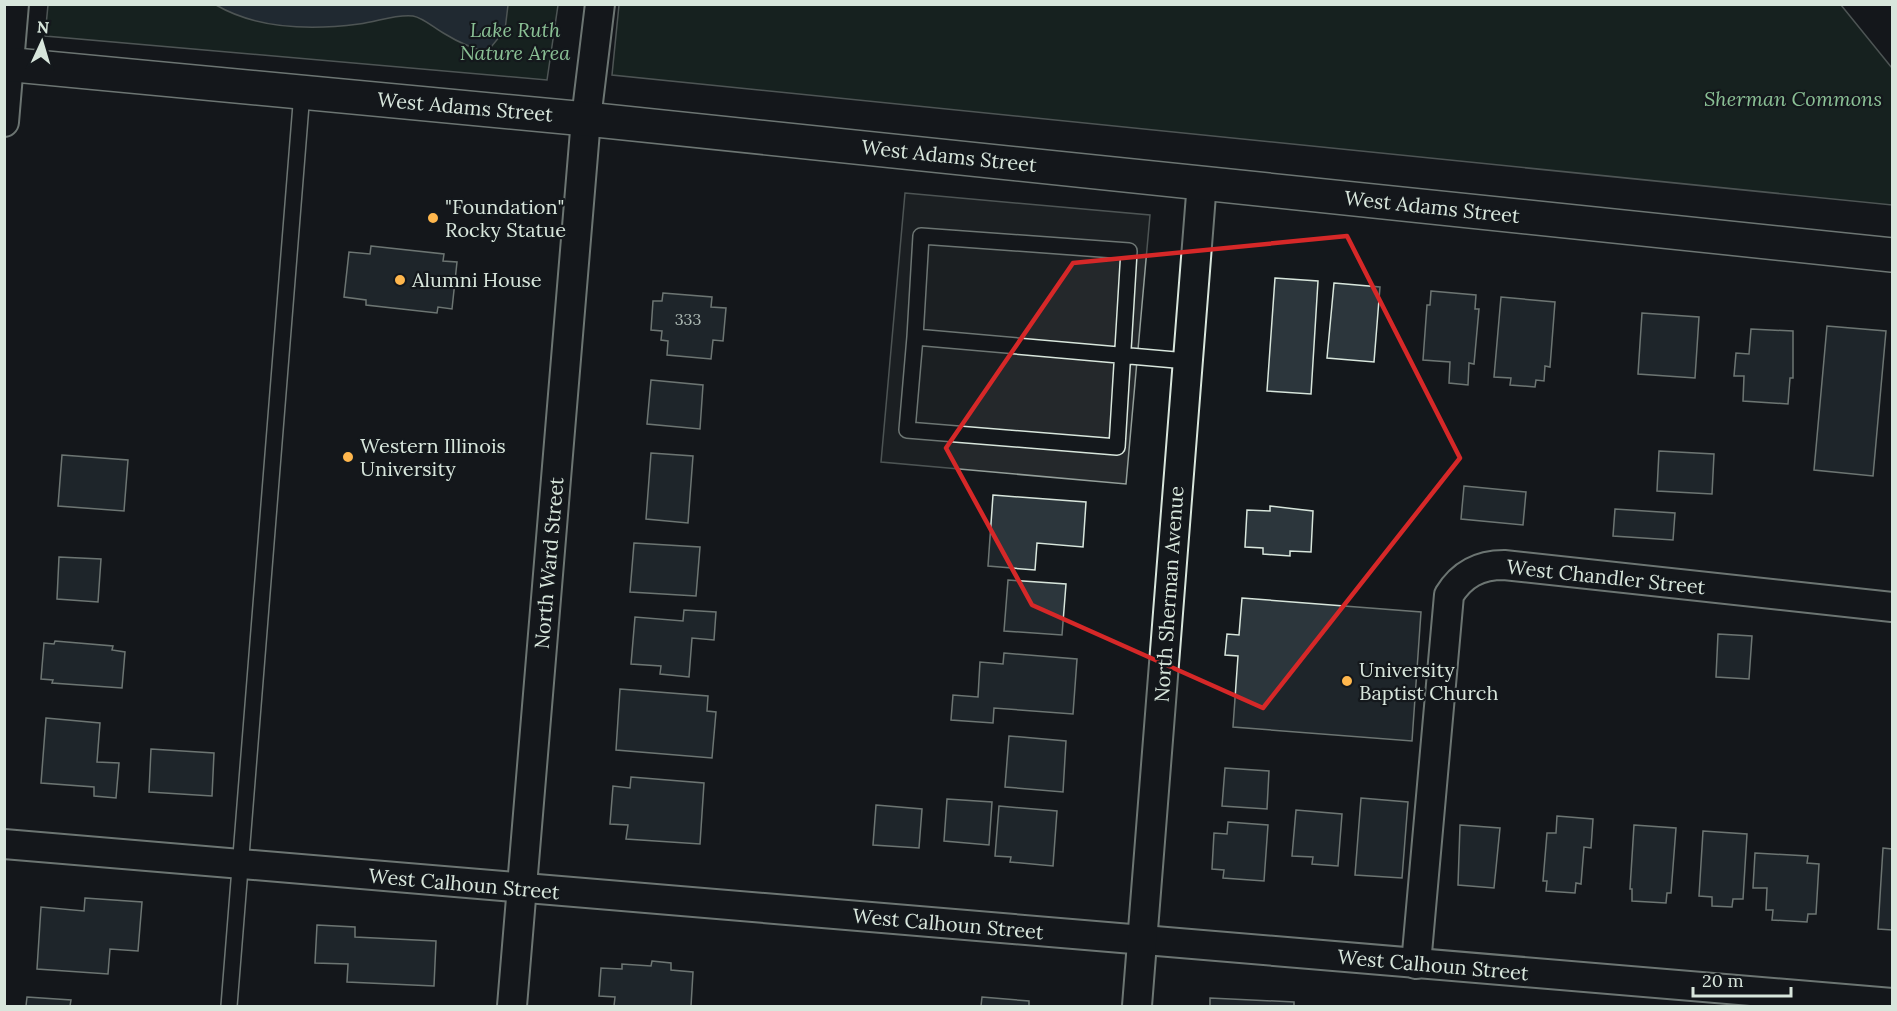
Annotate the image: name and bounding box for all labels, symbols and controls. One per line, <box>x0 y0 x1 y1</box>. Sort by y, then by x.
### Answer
north arrow <box>12 12 72 72</box>
text: N <box>36 17 50 37</box>
park label: Lake Ruth Nature Area <box>460 17 570 65</box>
street label: West Adams Street <box>376 86 554 127</box>
park label: Sherman Commons <box>1704 86 1882 111</box>
street label: West Adams Street <box>860 134 1038 177</box>
street label: West Adams Street <box>1343 185 1521 228</box>
place label: "Foundation" Rocky Statue <box>445 194 566 242</box>
marker: "Foundation" Rocky Statue <box>426 211 440 225</box>
place label: Alumni House <box>411 267 542 292</box>
marker: Alumni House <box>393 273 407 287</box>
house number: 333 <box>675 309 701 329</box>
place label: Western Illinois University <box>360 433 506 481</box>
marker: Western Illinois University <box>341 450 355 464</box>
street label: North Ward Street <box>529 476 568 650</box>
street label: North Sherman Avenue <box>1148 485 1189 703</box>
street label: West Chandler Street <box>1506 554 1707 599</box>
place label: University Baptist Church <box>1359 657 1498 705</box>
marker: University Baptist Church <box>1340 674 1354 688</box>
street label: West Calhoun Street <box>367 863 561 904</box>
street label: West Calhoun Street <box>851 903 1045 944</box>
street label: West Calhoun Street <box>1336 944 1530 985</box>
scale bar <box>1693 960 1790 998</box>
text: 20 m <box>1702 969 1744 992</box>

